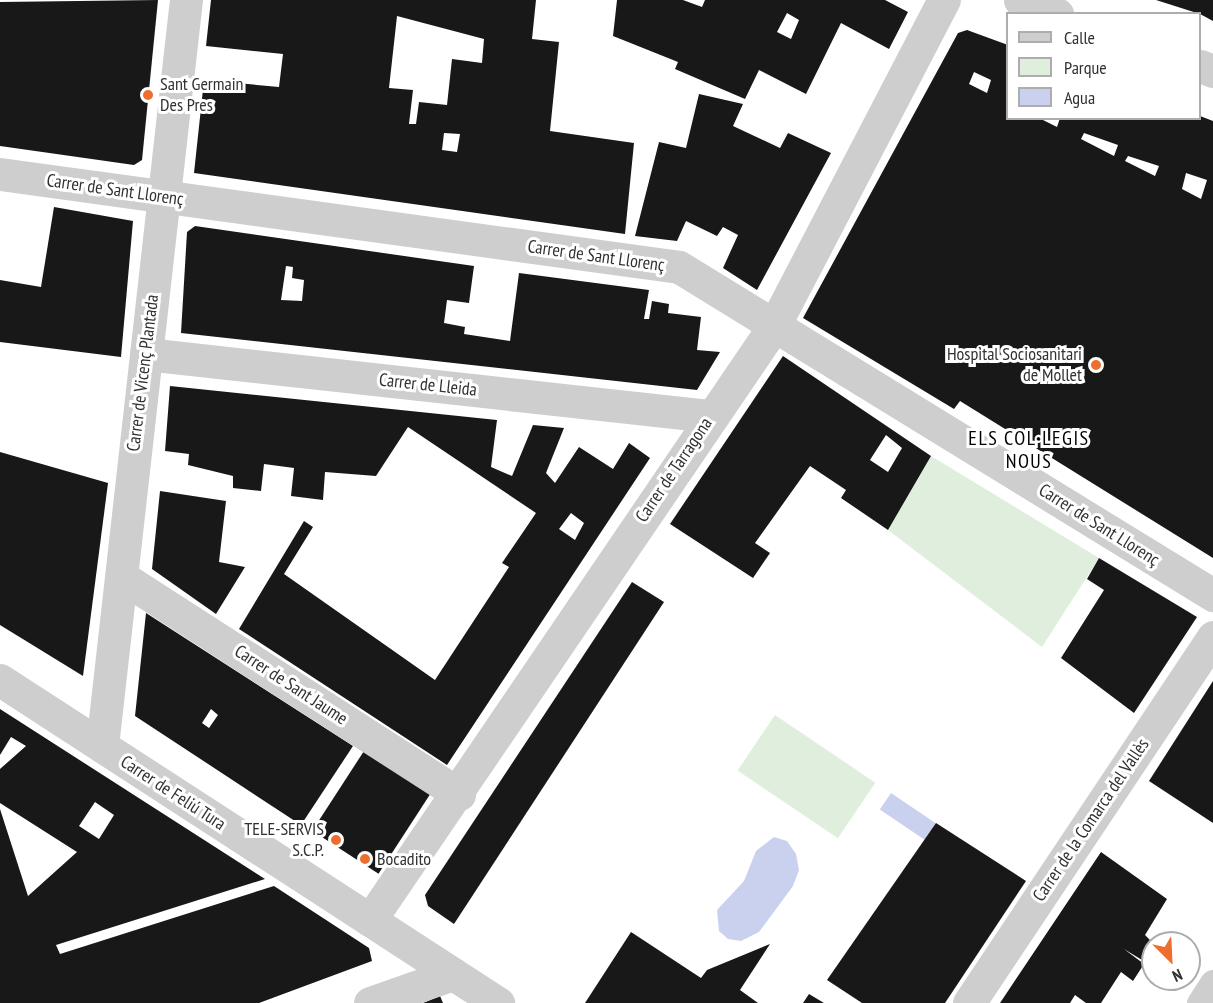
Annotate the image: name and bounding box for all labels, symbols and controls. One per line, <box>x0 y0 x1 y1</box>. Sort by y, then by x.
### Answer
legend <box>1006 12 1201 120</box>
text: Calle <box>1064 26 1095 49</box>
text: Parque <box>1064 56 1107 79</box>
place label: Sant Germain Des Pres <box>160 74 244 116</box>
text: Agua <box>1064 86 1095 109</box>
marker: Sant Germain Des Pres <box>141 88 155 102</box>
street label: Carrer de Sant Llorenç <box>45 170 185 210</box>
street label: Carrer de Sant Llorenç <box>526 236 666 276</box>
street label: Carrer de Vicenç Plantada <box>123 293 163 453</box>
place label: Hospital Sociosanitari de Mollet <box>947 344 1082 386</box>
marker: Hospital Sociosanitari de Mollet <box>1087 356 1105 374</box>
street label: Carrer de Lleida <box>378 369 478 401</box>
street label: Carrer de Tarragona <box>631 413 717 527</box>
district label: ELS COL·LEGIS NOUS <box>968 427 1090 474</box>
street label: Carrer de Sant Llorenç <box>1035 479 1163 571</box>
street label: Carrer de Sant Jaume <box>230 640 352 730</box>
street label: Carrer de la Comarca del Vallès <box>1028 734 1154 906</box>
street label: Carrer de Feliú Tura <box>116 751 230 835</box>
place label: TELE-SERVIS S.C.P. <box>244 819 324 862</box>
marker: TELE-SERVIS S.C.P. <box>329 833 343 847</box>
place label: Bocadito <box>377 848 431 870</box>
marker: Bocadito <box>358 852 372 866</box>
north arrow <box>1141 931 1201 991</box>
text: N <box>1170 965 1186 987</box>

